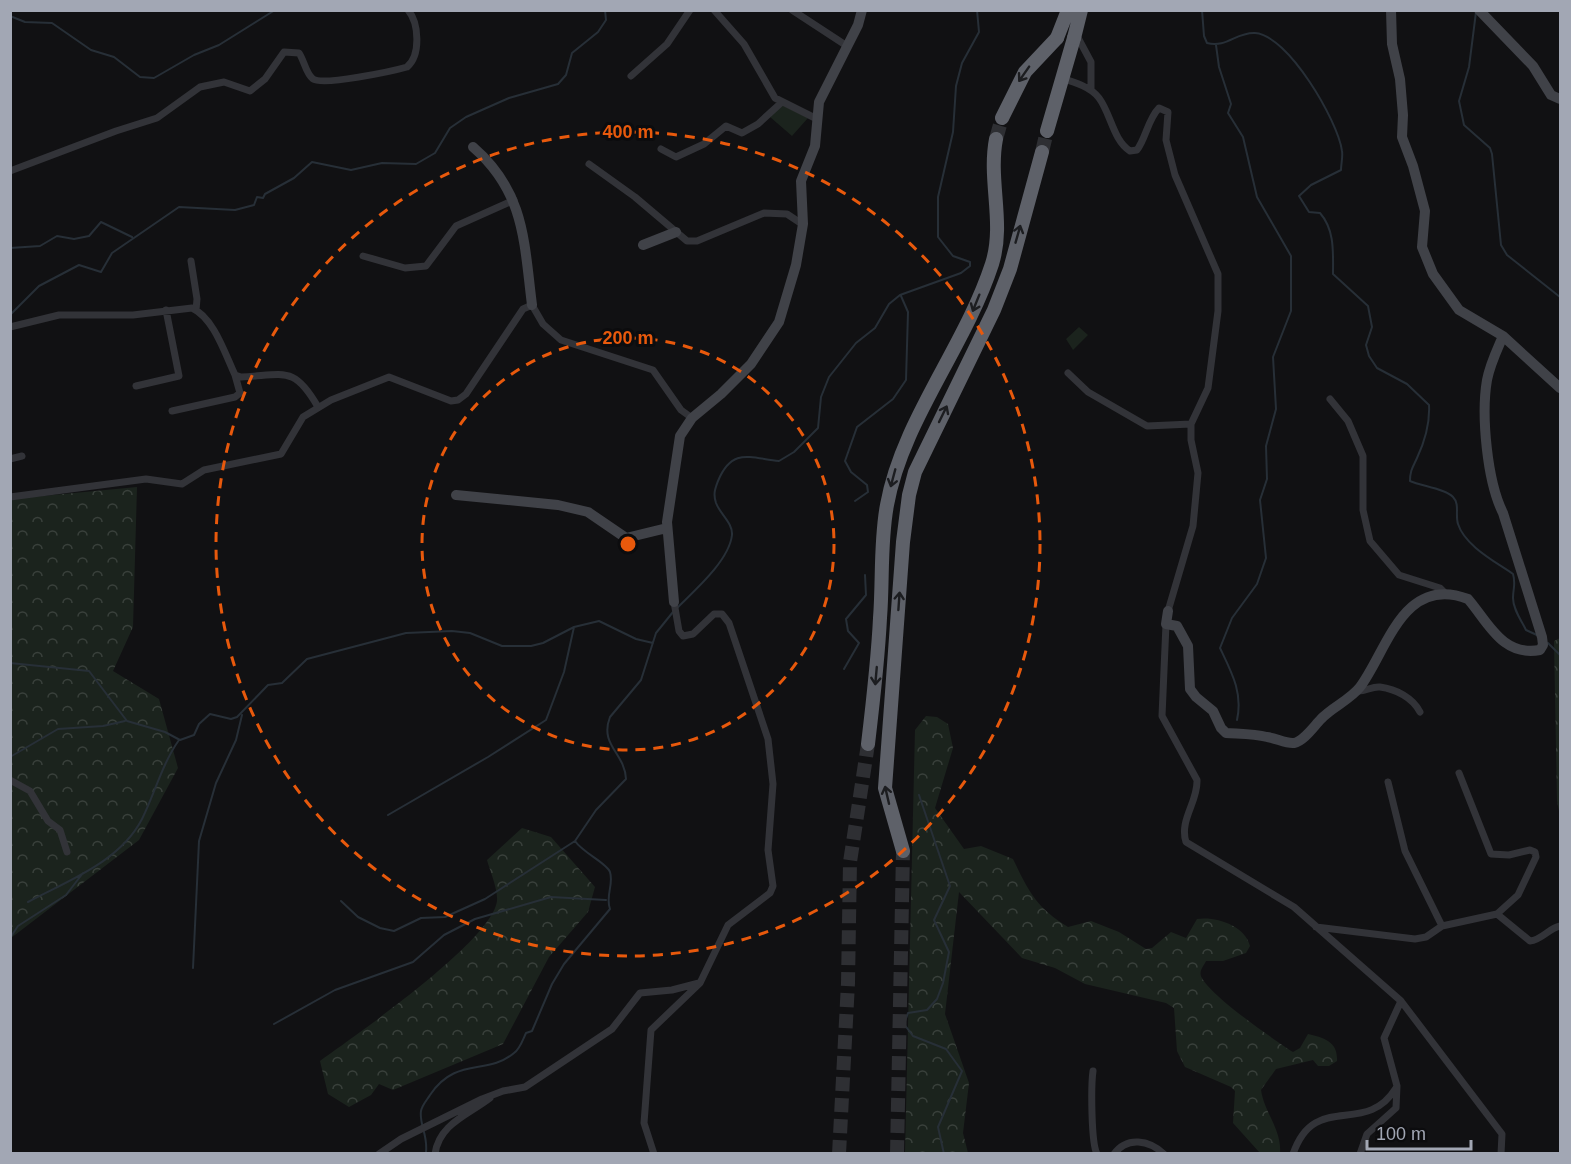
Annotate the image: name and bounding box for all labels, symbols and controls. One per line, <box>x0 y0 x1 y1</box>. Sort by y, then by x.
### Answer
one-way arrow <box>1018 66 1030 82</box>
text: 400 m <box>602 122 654 142</box>
one-way arrow <box>1013 225 1024 244</box>
one-way arrow <box>970 293 981 311</box>
text: 200 m <box>602 328 654 348</box>
one-way arrow <box>938 405 950 423</box>
one-way arrow <box>887 469 899 488</box>
centre of rings <box>618 534 638 554</box>
one-way arrow <box>894 591 905 611</box>
one-way arrow <box>870 665 881 685</box>
one-way arrow <box>881 786 893 805</box>
scale bar <box>1367 1113 1470 1151</box>
text: 100 m <box>1376 1124 1426 1144</box>

